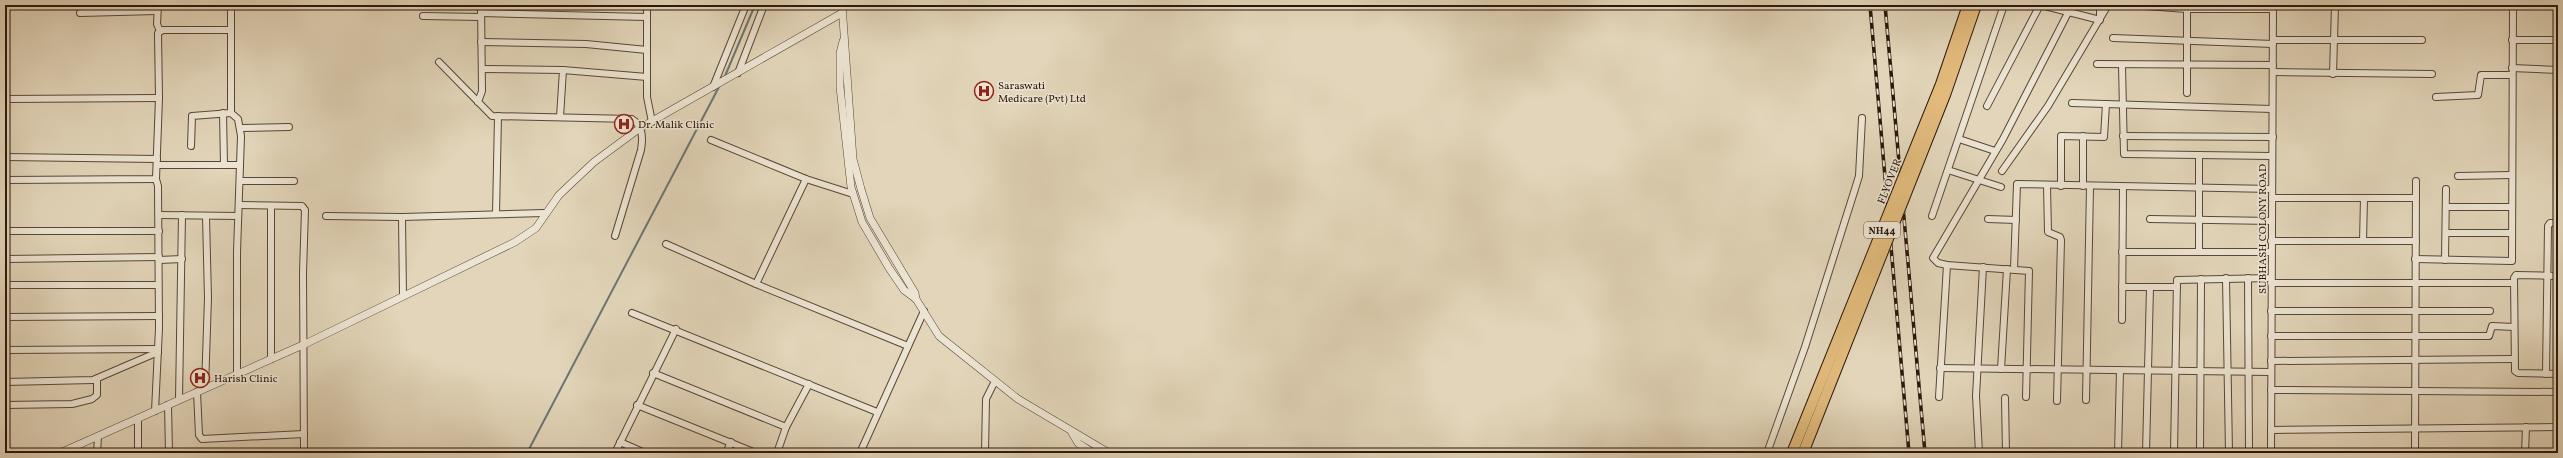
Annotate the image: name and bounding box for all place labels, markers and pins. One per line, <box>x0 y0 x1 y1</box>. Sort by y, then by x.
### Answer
place label: Saraswati Medicare (Pvt) Ltd <box>998 79 1086 107</box>
hospital icon: Saraswati Medicare (Pvt) Ltd <box>973 80 995 102</box>
hospital icon: Dr. Malik Clinic <box>613 113 635 135</box>
place label: Dr. Malik Clinic <box>638 118 714 133</box>
hospital icon: Harish Clinic <box>189 367 211 389</box>
place label: Harish Clinic <box>214 372 278 387</box>

